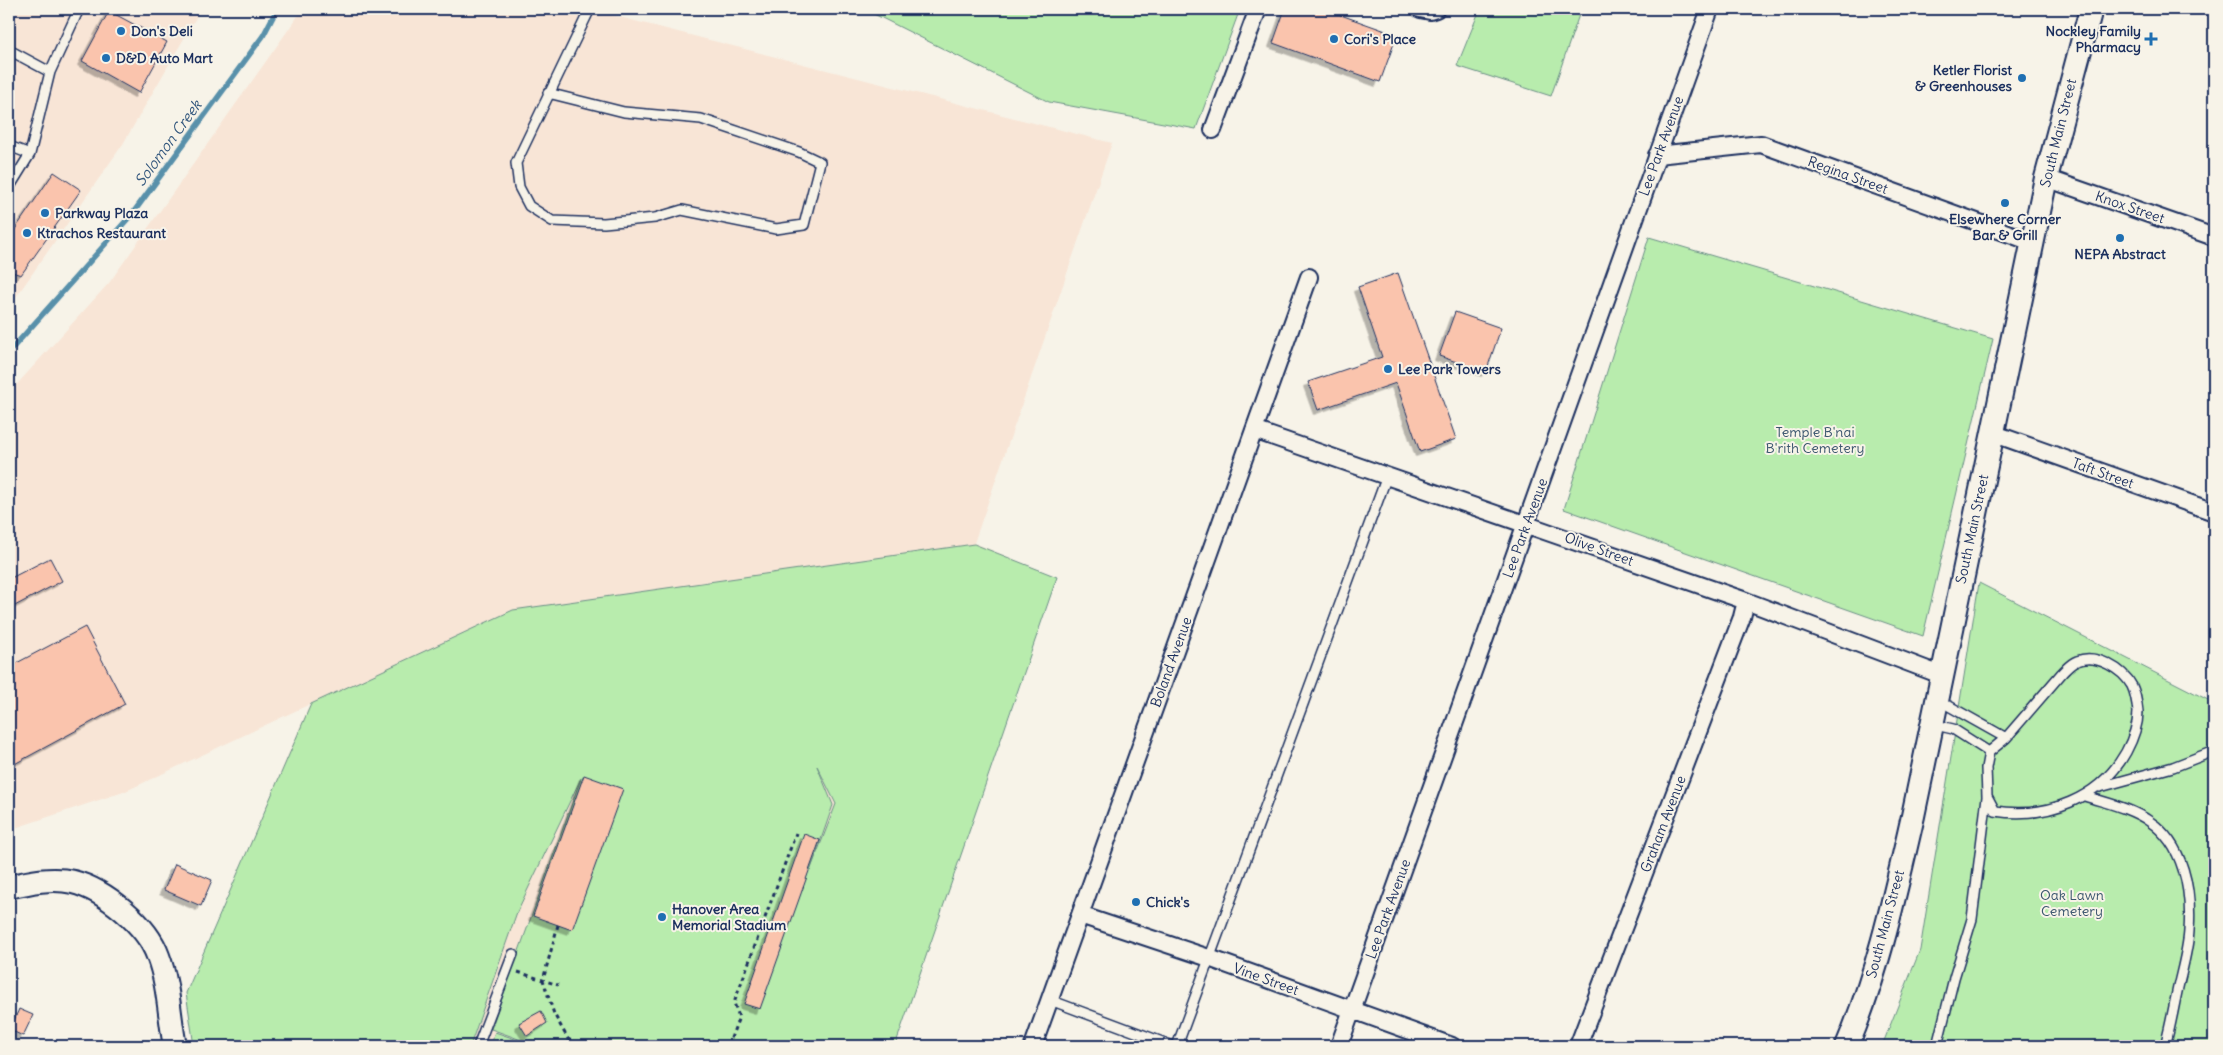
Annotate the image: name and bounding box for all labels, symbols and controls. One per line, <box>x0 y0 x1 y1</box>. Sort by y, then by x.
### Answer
place label: Don's Deli <box>131 22 193 40</box>
place label: Nockley Family Pharmacy <box>2046 22 2141 56</box>
marker: Don's Deli <box>115 25 127 37</box>
place label: Cori's Place <box>1344 30 1416 48</box>
marker: Cori's Place <box>1328 33 1340 45</box>
marker: Nockley Family Pharmacy <box>2145 33 2157 45</box>
place label: D&D Auto Mart <box>116 49 213 67</box>
marker: D&D Auto Mart <box>100 52 112 64</box>
place label: Ketler Florist & Greenhouses <box>1915 61 2013 95</box>
marker: Ketler Florist & Greenhouses <box>2016 72 2028 84</box>
street label: South Main Street <box>2036 77 2080 189</box>
street label: Lee Park Avenue <box>1635 94 1687 198</box>
water label: Solomon Creek <box>130 95 206 190</box>
street label: Regina Street <box>1805 152 1891 198</box>
street label: Knox Street <box>2093 187 2167 227</box>
marker: Elsewhere Corner Bar & Grill <box>1999 197 2011 209</box>
place label: Parkway Plaza <box>55 204 148 222</box>
marker: Parkway Plaza <box>39 207 51 219</box>
place label: Elsewhere Corner Bar & Grill <box>1949 210 2061 244</box>
place label: Ktrachos Restaurant <box>37 224 166 242</box>
marker: Ktrachos Restaurant <box>21 227 33 239</box>
marker: NEPA Abstract <box>2114 232 2126 244</box>
place label: NEPA Abstract <box>2074 245 2166 263</box>
place label: Lee Park Towers <box>1398 360 1501 378</box>
marker: Lee Park Towers <box>1382 363 1394 375</box>
park label: Temple B'nai B'rith Cemetery <box>1766 423 1864 457</box>
street label: Taft Street <box>2070 454 2137 493</box>
street label: South Main Street <box>1952 472 1992 585</box>
street label: Lee Park Avenue <box>1499 476 1551 580</box>
street label: Olive Street <box>1562 528 1636 570</box>
street label: Boland Avenue <box>1146 614 1196 710</box>
street label: Graham Avenue <box>1636 773 1690 875</box>
street label: Lee Park Avenue <box>1362 857 1414 961</box>
street label: South Main Street <box>1862 868 1908 980</box>
park label: Oak Lawn Cemetery <box>2040 886 2104 920</box>
place label: Chick's <box>1146 893 1190 911</box>
marker: Chick's <box>1130 896 1142 908</box>
place label: Hanover Area Memorial Stadium <box>672 900 787 934</box>
marker: Hanover Area Memorial Stadium <box>656 911 668 923</box>
street label: Vine Street <box>1231 959 1301 999</box>

